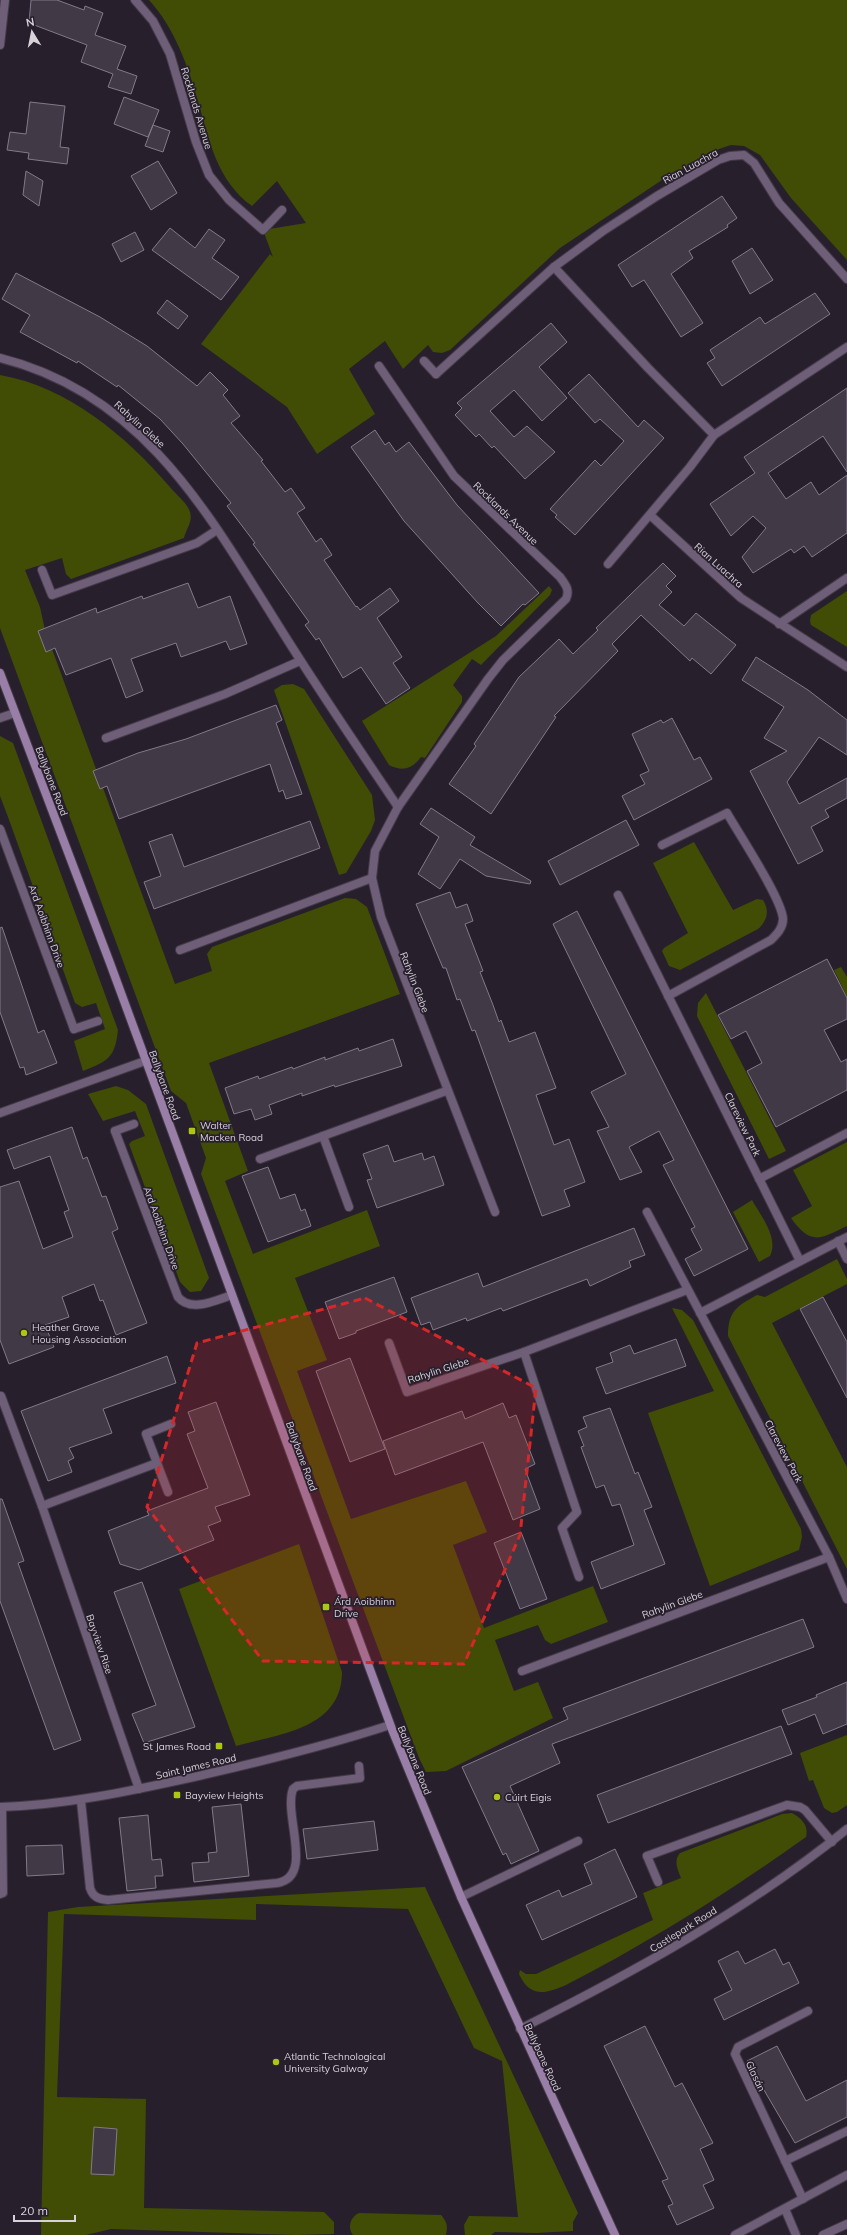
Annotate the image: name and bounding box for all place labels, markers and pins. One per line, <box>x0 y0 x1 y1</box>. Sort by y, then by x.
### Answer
place label: Walter Macken Road <box>200 1119 263 1144</box>
marker: Walter Macken Road <box>187 1126 197 1136</box>
place label: Heather Grove Housing Association <box>32 1321 127 1346</box>
marker: Heather Grove Housing Association <box>19 1328 29 1338</box>
place label: Árd Aoibhinn Drive <box>334 1595 395 1620</box>
marker: Árd Aoibhinn Drive <box>321 1602 331 1612</box>
place label: St James Road <box>143 1740 211 1753</box>
marker: St James Road <box>214 1741 224 1751</box>
place label: Bayview Heights <box>185 1789 263 1802</box>
marker: Bayview Heights <box>172 1790 182 1800</box>
place label: Cúirt Eigis <box>505 1791 552 1804</box>
marker: Cúirt Eigis <box>492 1792 502 1802</box>
place label: Atlantic Technological University Galway <box>284 2050 385 2075</box>
marker: Atlantic Technological University Galway <box>271 2057 281 2067</box>

